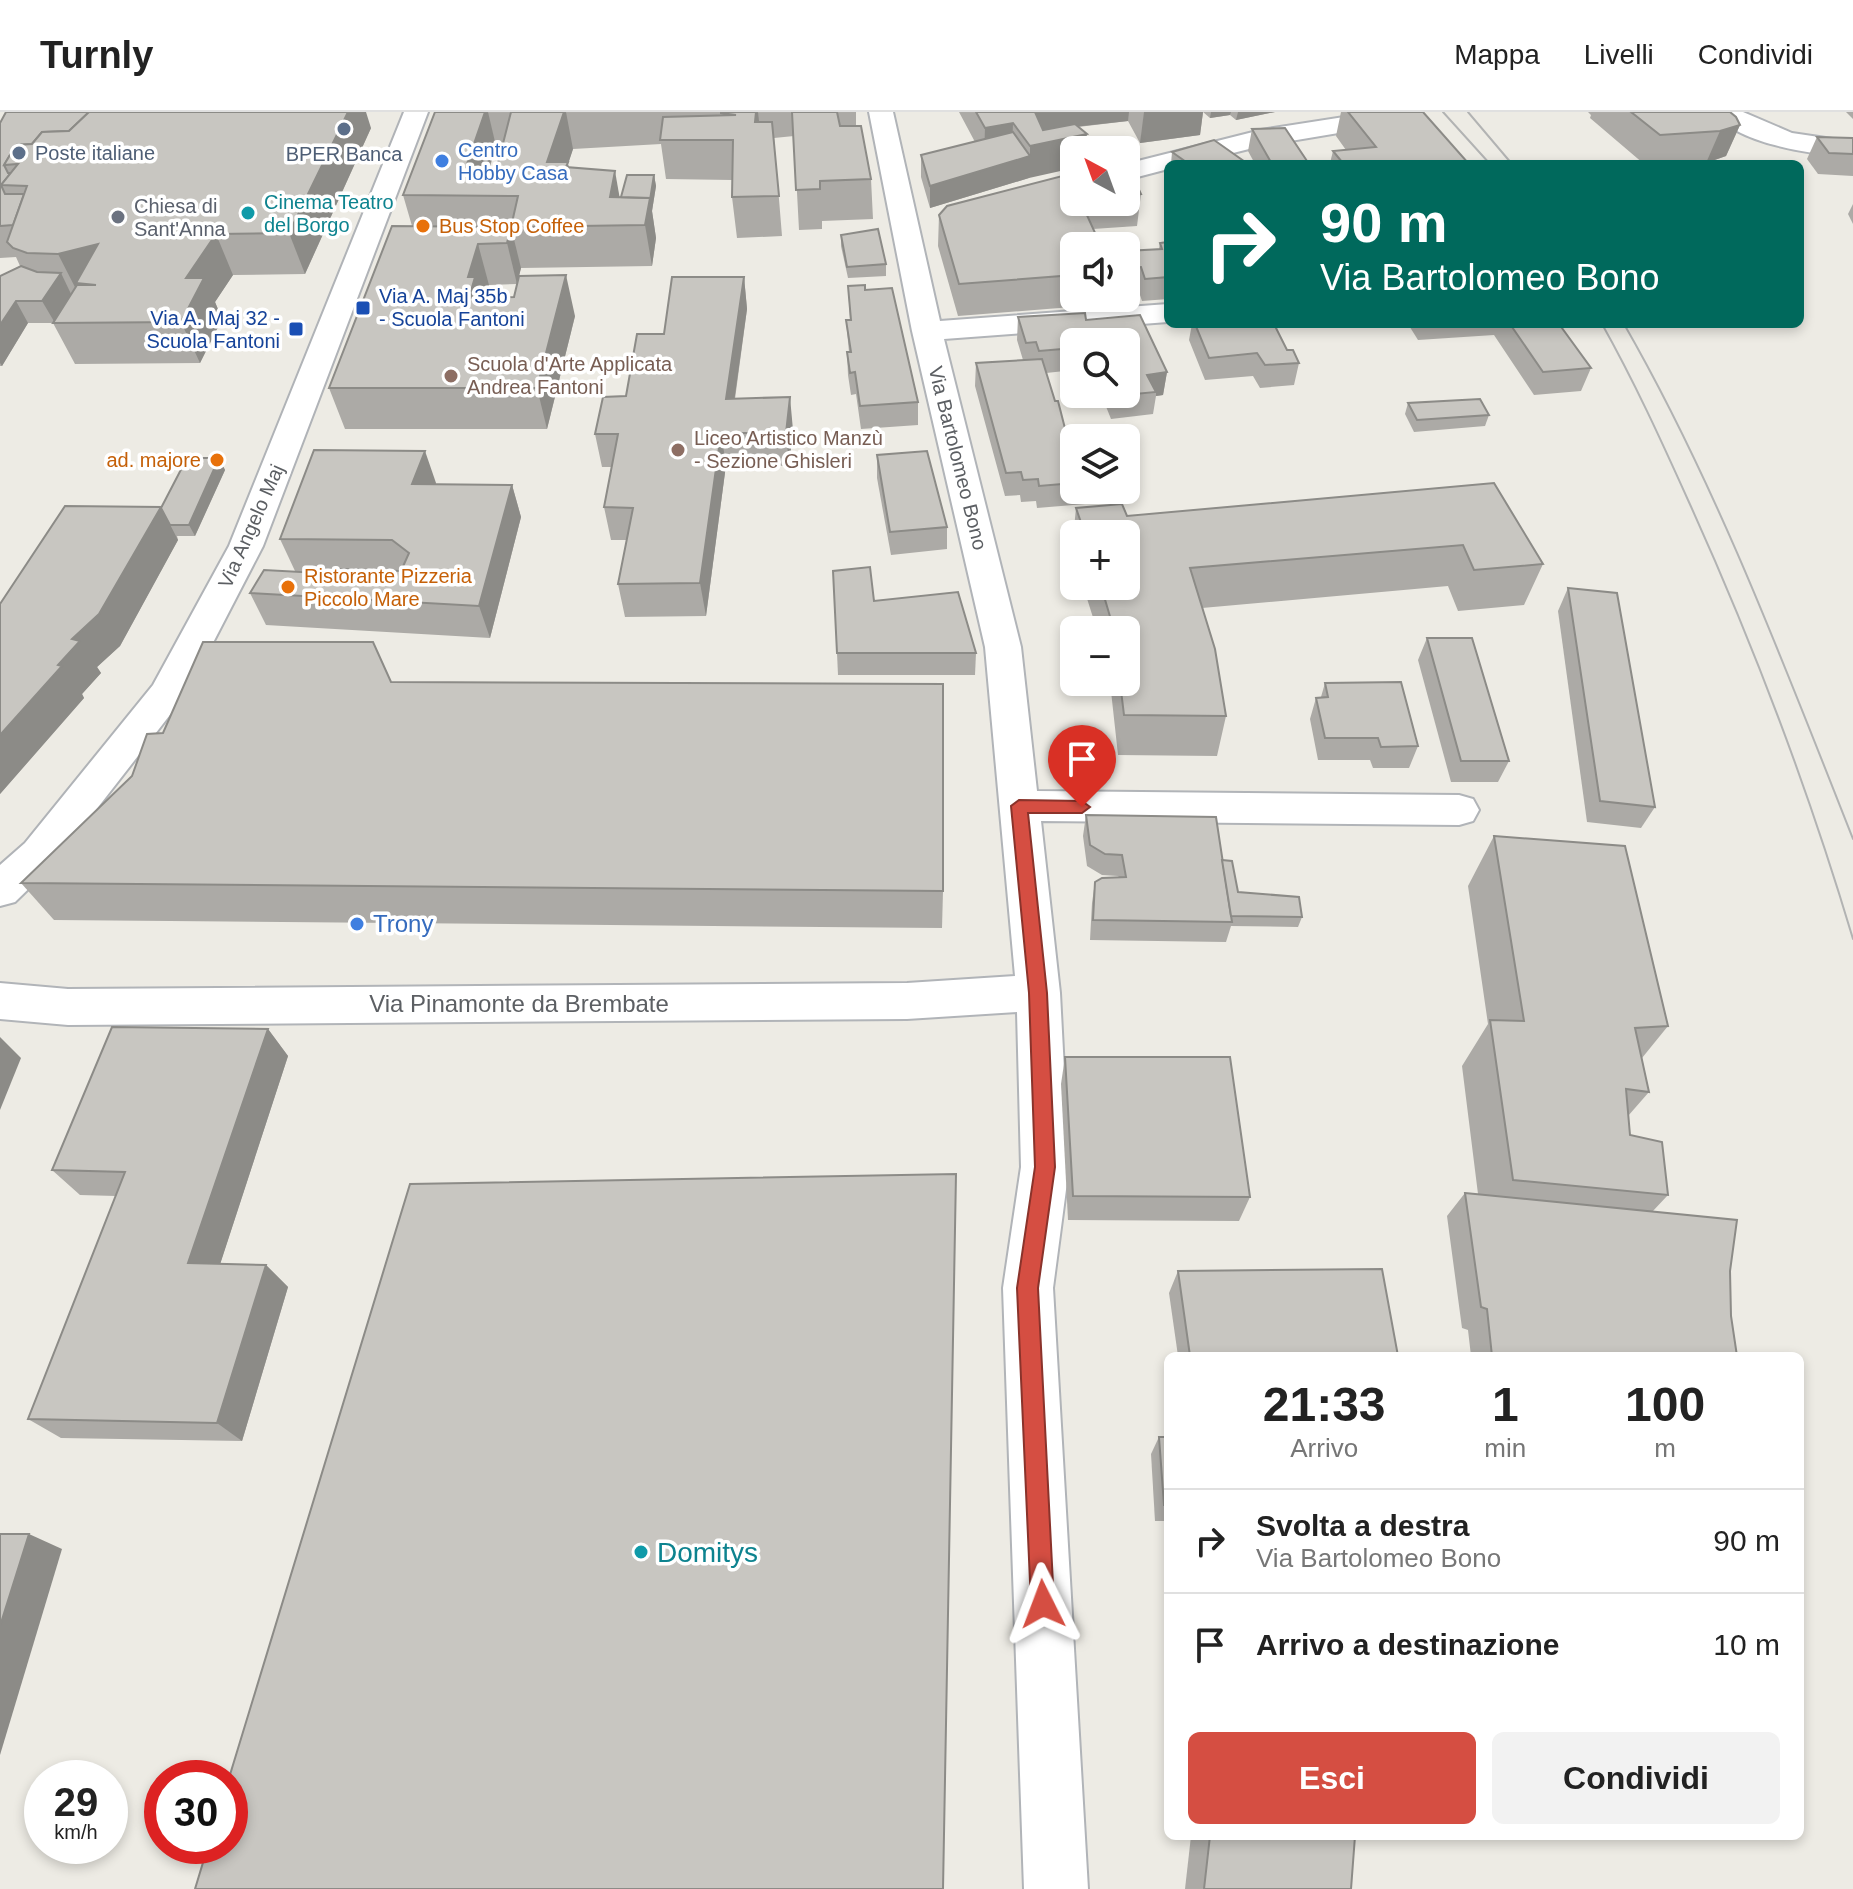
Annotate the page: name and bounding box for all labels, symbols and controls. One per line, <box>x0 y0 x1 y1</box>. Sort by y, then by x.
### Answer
text: Turnly <box>40 34 153 76</box>
text: Mappa <box>1454 39 1540 70</box>
text: Livelli <box>1584 39 1654 70</box>
text: Condividi <box>1698 39 1813 70</box>
marker: BPER Banca <box>335 120 353 138</box>
north arrow <box>1060 136 1140 216</box>
map controls <box>1060 136 1140 696</box>
place label: Centro Hobby Casa <box>458 139 569 184</box>
place label: Poste italiane <box>35 142 155 164</box>
place label: BPER Banca <box>286 143 403 165</box>
marker: Poste italiane <box>10 144 28 162</box>
marker: Centro Hobby Casa <box>433 152 451 170</box>
place label: Cinema Teatro del Borgo <box>264 191 394 236</box>
text: 90 m <box>1320 191 1448 254</box>
icon: right <box>1188 192 1292 296</box>
place label: Chiesa di Sant'Anna <box>134 195 227 240</box>
marker: Cinema Teatro del Borgo <box>239 204 257 222</box>
marker: Chiesa di Sant'Anna <box>109 208 127 226</box>
place label: Bus Stop Coffee <box>439 215 584 237</box>
marker: Bus Stop Coffee <box>414 217 432 235</box>
button: sound <box>1060 232 1140 312</box>
text: Via Bartolomeo Bono <box>1320 257 1660 298</box>
place label: Via A. Maj 35b - Scuola Fantoni <box>379 285 525 330</box>
marker: Via A. Maj 35b - Scuola Fantoni <box>354 299 372 317</box>
place label: Via A. Maj 32 - Scuola Fantoni <box>147 307 280 352</box>
marker: Via A. Maj 32 - Scuola Fantoni <box>287 320 305 338</box>
button: search <box>1060 328 1140 408</box>
place label: Scuola d'Arte Applicata Andrea Fantoni <box>467 353 673 398</box>
street label: Via Bartolomeo Bono <box>925 364 991 552</box>
marker: Scuola d'Arte Applicata Andrea Fantoni <box>442 367 460 385</box>
button: layers <box>1060 424 1140 504</box>
place label: Liceo Artistico Manzù - Sezione Ghisleri <box>694 427 883 472</box>
marker: Liceo Artistico Manzù - Sezione Ghisleri <box>669 441 687 459</box>
place label: ad. majore <box>107 449 201 471</box>
marker: ad. majore <box>208 451 226 469</box>
street label: Via Angelo Maj <box>214 461 288 591</box>
button: + <box>1060 520 1140 600</box>
place label: Ristorante Pizzeria Piccolo Mare <box>304 565 473 610</box>
marker: Ristorante Pizzeria Piccolo Mare <box>279 578 297 596</box>
button: − <box>1060 616 1140 696</box>
pin <box>1048 725 1116 807</box>
icon: arrive <box>1060 737 1104 781</box>
place label: Trony <box>373 910 433 937</box>
marker: Trony <box>348 915 366 933</box>
street label: Via Pinamonte da Brembate <box>369 990 669 1017</box>
text: 21:33 <box>1263 1378 1386 1431</box>
text: 1 <box>1492 1378 1519 1431</box>
text: 100 <box>1625 1378 1705 1431</box>
text: Arrivo <box>1290 1433 1358 1463</box>
text: min <box>1484 1433 1526 1463</box>
text: m <box>1654 1433 1676 1463</box>
text: Svolta a destra <box>1256 1509 1469 1542</box>
icon: right <box>1188 1519 1232 1563</box>
text: 90 m <box>1713 1524 1780 1557</box>
place label: Domitys <box>657 1537 758 1568</box>
marker: Domitys <box>632 1543 650 1561</box>
text: Via Bartolomeo Bono <box>1256 1543 1501 1573</box>
position arrow <box>1001 1562 1085 1646</box>
icon: arrive <box>1188 1623 1232 1667</box>
text: Arrivo a destinazione <box>1256 1628 1559 1661</box>
text: 10 m <box>1713 1628 1780 1661</box>
button: Esci <box>1188 1732 1476 1824</box>
button: Condividi <box>1492 1732 1780 1824</box>
speed limit sign: 30 <box>144 1760 248 1864</box>
text: 29 <box>54 1780 98 1824</box>
text: km/h <box>54 1821 98 1843</box>

